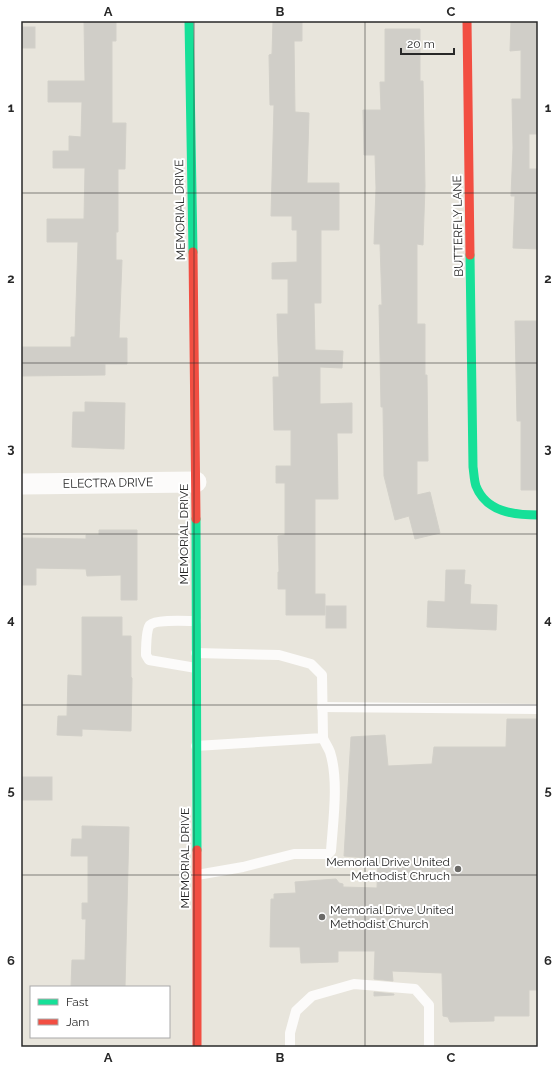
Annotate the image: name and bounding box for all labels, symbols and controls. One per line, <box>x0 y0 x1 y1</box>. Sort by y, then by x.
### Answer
text: A <box>104 4 113 19</box>
text: B <box>276 4 285 19</box>
text: C <box>447 4 456 19</box>
scale bar <box>401 30 454 56</box>
text: 20 m <box>407 37 435 51</box>
text: 1 <box>8 100 15 115</box>
text: 1 <box>545 100 552 115</box>
street label: MEMORIAL DRIVE <box>172 159 188 261</box>
street label: BUTTERFLY LANE <box>450 175 466 277</box>
text: 2 <box>7 271 15 286</box>
text: 2 <box>544 271 552 286</box>
text: 3 <box>7 441 15 456</box>
text: 3 <box>544 441 552 456</box>
street label: ELECTRA DRIVE <box>63 475 153 491</box>
street label: MEMORIAL DRIVE <box>177 484 191 584</box>
text: 4 <box>7 612 15 627</box>
text: 4 <box>544 612 552 627</box>
text: 5 <box>7 783 15 798</box>
text: 5 <box>544 783 552 798</box>
street label: MEMORIAL DRIVE <box>178 808 192 908</box>
place label: Memorial Drive United Methodist Chruch <box>326 855 450 883</box>
marker: Memorial Drive United Methodist Chruch <box>453 864 463 874</box>
place label: Memorial Drive United Methodist Church <box>330 903 454 931</box>
marker: Memorial Drive United Methodist Church <box>317 912 327 922</box>
text: 6 <box>7 953 15 968</box>
text: 6 <box>544 953 552 968</box>
legend <box>30 986 170 1038</box>
text: Fast <box>66 995 89 1009</box>
text: Jam <box>66 1015 89 1029</box>
text: A <box>104 1050 113 1065</box>
text: B <box>276 1050 285 1065</box>
text: C <box>447 1050 456 1065</box>

